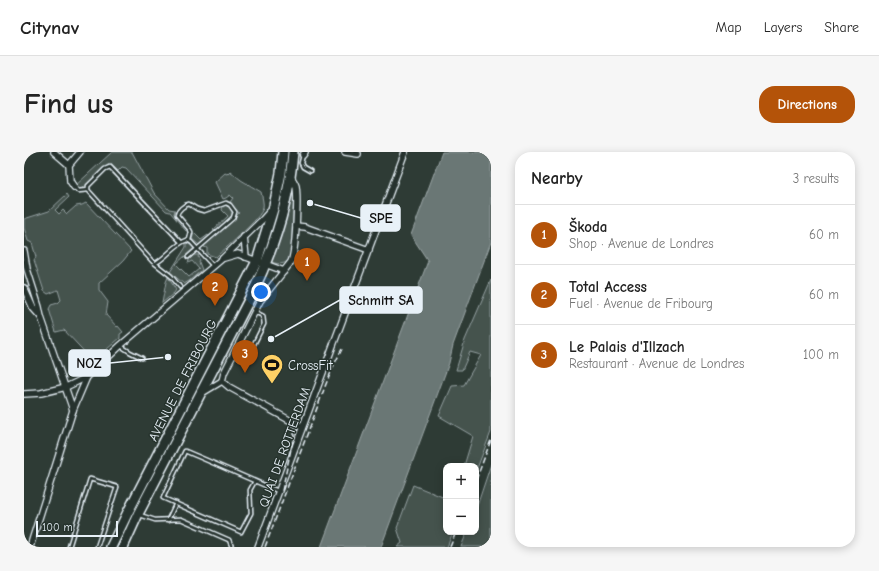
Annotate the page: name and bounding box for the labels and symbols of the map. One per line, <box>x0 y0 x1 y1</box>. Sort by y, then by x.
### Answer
callout: SPE <box>361 205 400 231</box>
text: SPE <box>369 210 394 227</box>
pin: 1 <box>294 248 320 281</box>
pin: 2 <box>202 273 228 306</box>
your location <box>251 282 271 302</box>
callout: Schmitt SA <box>340 287 422 313</box>
text: Schmitt SA <box>348 292 414 309</box>
street label: AVENUE DE FRIBOURG <box>145 317 220 444</box>
pin: 3 <box>232 340 258 373</box>
callout: NOZ <box>69 350 110 376</box>
sports icon: CrossFit <box>259 352 285 385</box>
text: NOZ <box>76 355 102 372</box>
place label: CrossFit <box>288 358 334 373</box>
street label: QUAI DE ROTTERDAM <box>256 385 313 509</box>
scale bar <box>36 519 118 538</box>

